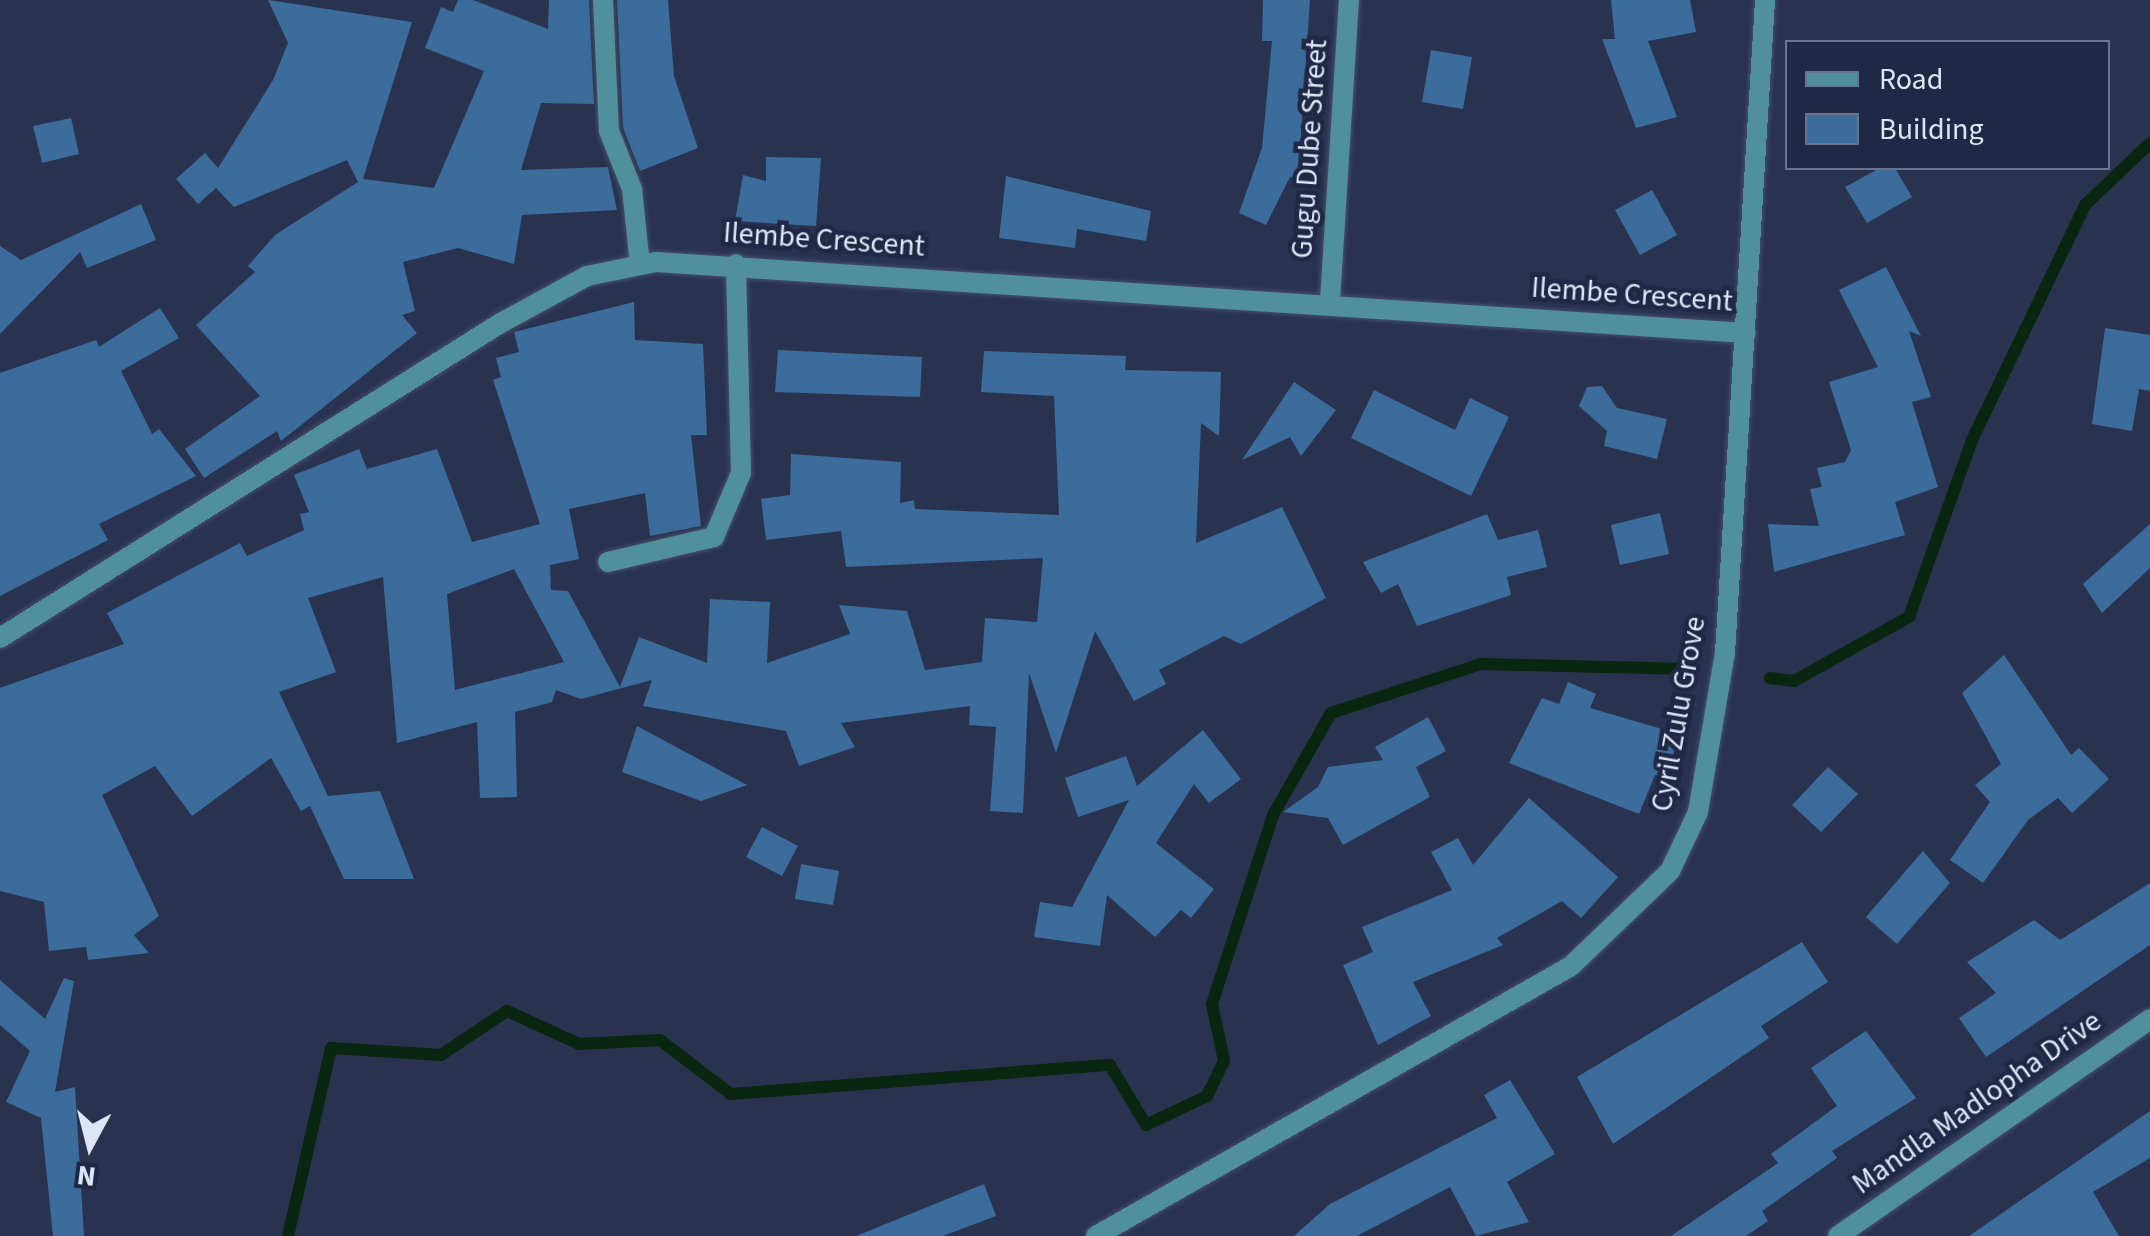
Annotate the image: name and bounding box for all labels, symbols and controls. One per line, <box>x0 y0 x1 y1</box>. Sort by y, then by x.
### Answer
street label: Gugu Dube Street <box>1284 38 1336 260</box>
legend <box>1785 40 2110 170</box>
text: Road <box>1879 58 1943 101</box>
text: Building <box>1879 108 1984 151</box>
street label: Ilembe Crescent <box>722 215 926 265</box>
street label: Ilembe Crescent <box>1530 270 1734 320</box>
street label: Cyril Zulu Grove <box>1644 614 1714 814</box>
street label: Mandla Madlopha Drive <box>1846 1004 2108 1202</box>
north arrow <box>40 1096 140 1196</box>
text: N <box>75 1155 98 1197</box>

